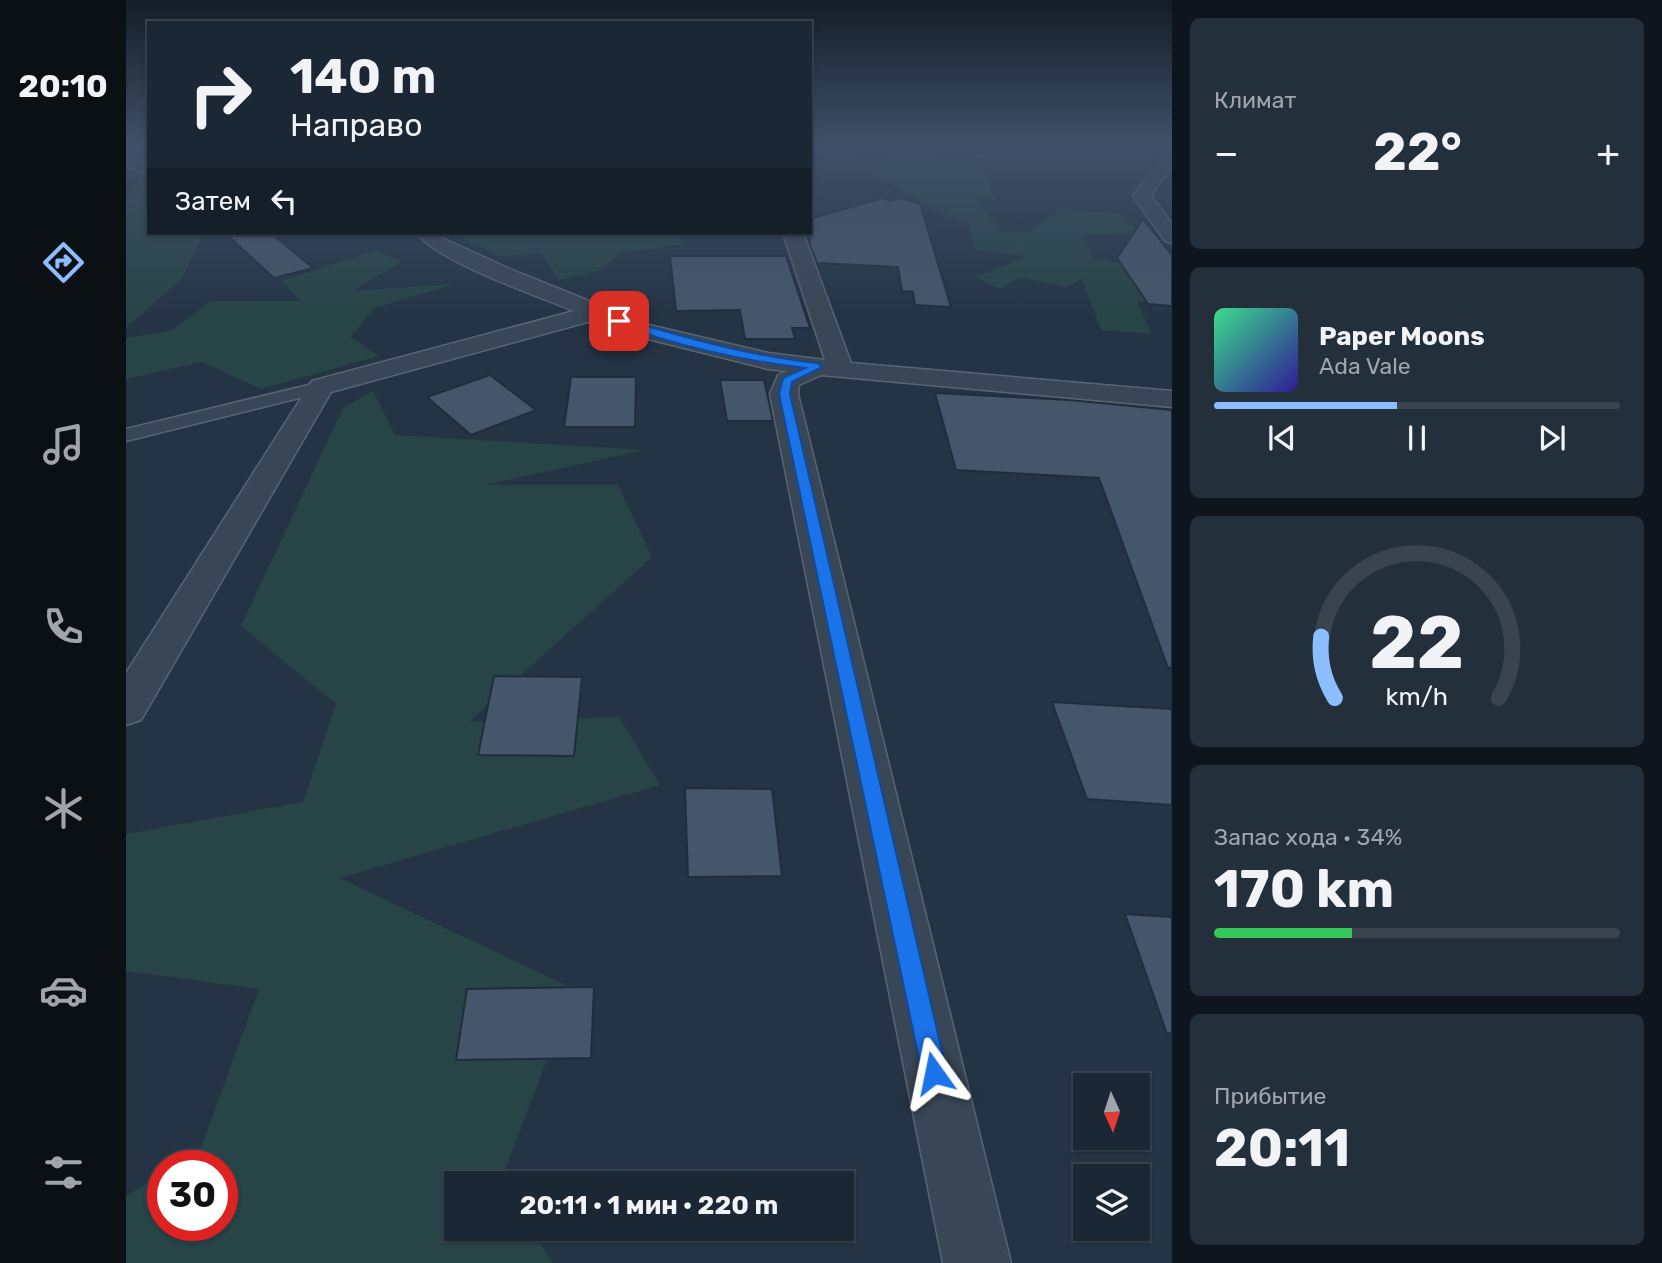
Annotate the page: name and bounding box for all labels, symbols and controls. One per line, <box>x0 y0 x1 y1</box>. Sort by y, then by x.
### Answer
text: 140 m <box>290 47 436 105</box>
icon: right <box>175 49 266 140</box>
text: 20:10 <box>18 67 108 105</box>
text: Климат <box>1214 86 1296 114</box>
text: Направо <box>290 106 423 144</box>
text: 22° <box>1373 121 1462 183</box>
text: − <box>1214 130 1239 176</box>
text: + <box>1596 130 1620 176</box>
icon: left <box>265 182 303 220</box>
text: Затем <box>175 186 251 217</box>
icon: directions <box>39 238 88 287</box>
pin <box>589 291 649 351</box>
icon: arrive <box>600 302 638 340</box>
text: Paper Moons <box>1319 321 1485 352</box>
text: Ada Vale <box>1319 352 1411 380</box>
icon: previous <box>1263 419 1301 457</box>
icon: pause <box>1398 419 1436 457</box>
icon: next <box>1533 419 1571 457</box>
icon: music <box>39 420 88 469</box>
text: 22 <box>1370 600 1464 686</box>
icon: phone <box>39 602 88 651</box>
text: km/h <box>1386 681 1448 710</box>
icon: climate <box>39 784 88 833</box>
text: Запас хода · 34% <box>1214 823 1402 851</box>
text: 170 km <box>1214 858 1394 920</box>
icon: car <box>39 966 88 1015</box>
position arrow <box>897 1036 971 1110</box>
north arrow <box>1073 1073 1150 1150</box>
map controls <box>1073 1073 1150 1241</box>
text: Прибытие <box>1214 1082 1326 1110</box>
text: 20:11 <box>1214 1117 1350 1179</box>
icon: filters <box>39 1148 88 1197</box>
speed limit sign: 30 <box>147 1150 238 1241</box>
button: layers <box>1073 1164 1150 1241</box>
text: 20:11 · 1 мин · 220 m <box>520 1190 778 1221</box>

